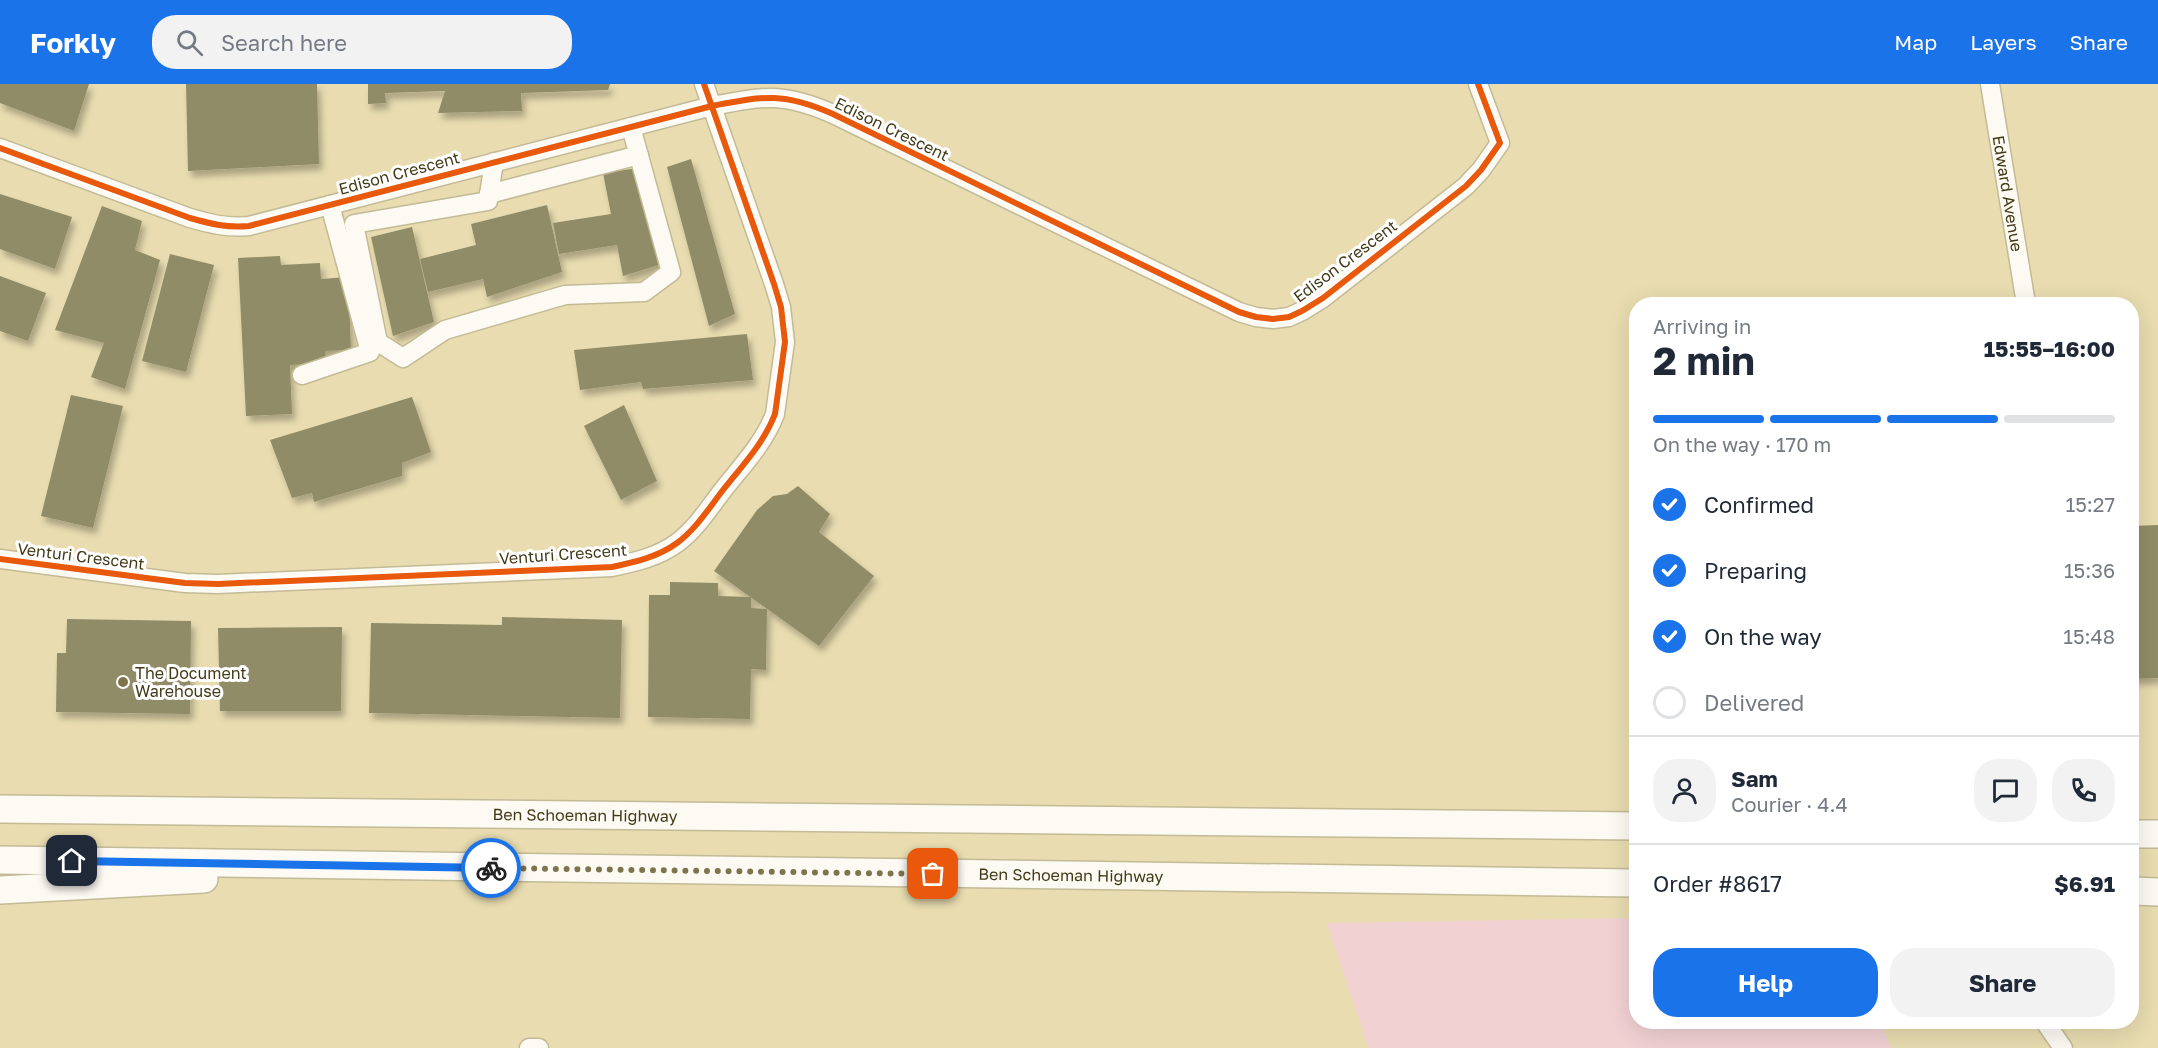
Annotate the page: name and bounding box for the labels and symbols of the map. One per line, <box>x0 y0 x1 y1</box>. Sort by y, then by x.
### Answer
street label: Edison Crescent <box>832 93 952 165</box>
street label: Edward Avenue <box>1989 134 2027 253</box>
street label: Edison Crescent <box>336 147 462 199</box>
street label: Edison Crescent <box>1289 216 1401 306</box>
street label: Venturi Crescent <box>16 538 146 574</box>
street label: Venturi Crescent <box>498 540 628 568</box>
place label: The Document Warehouse <box>135 663 247 701</box>
marker: The Document Warehouse <box>116 675 130 689</box>
street label: Ben Schoeman Highway <box>492 804 678 826</box>
pin <box>46 835 97 886</box>
courier <box>461 838 521 898</box>
pin <box>907 848 958 899</box>
street label: Ben Schoeman Highway <box>978 864 1164 886</box>

